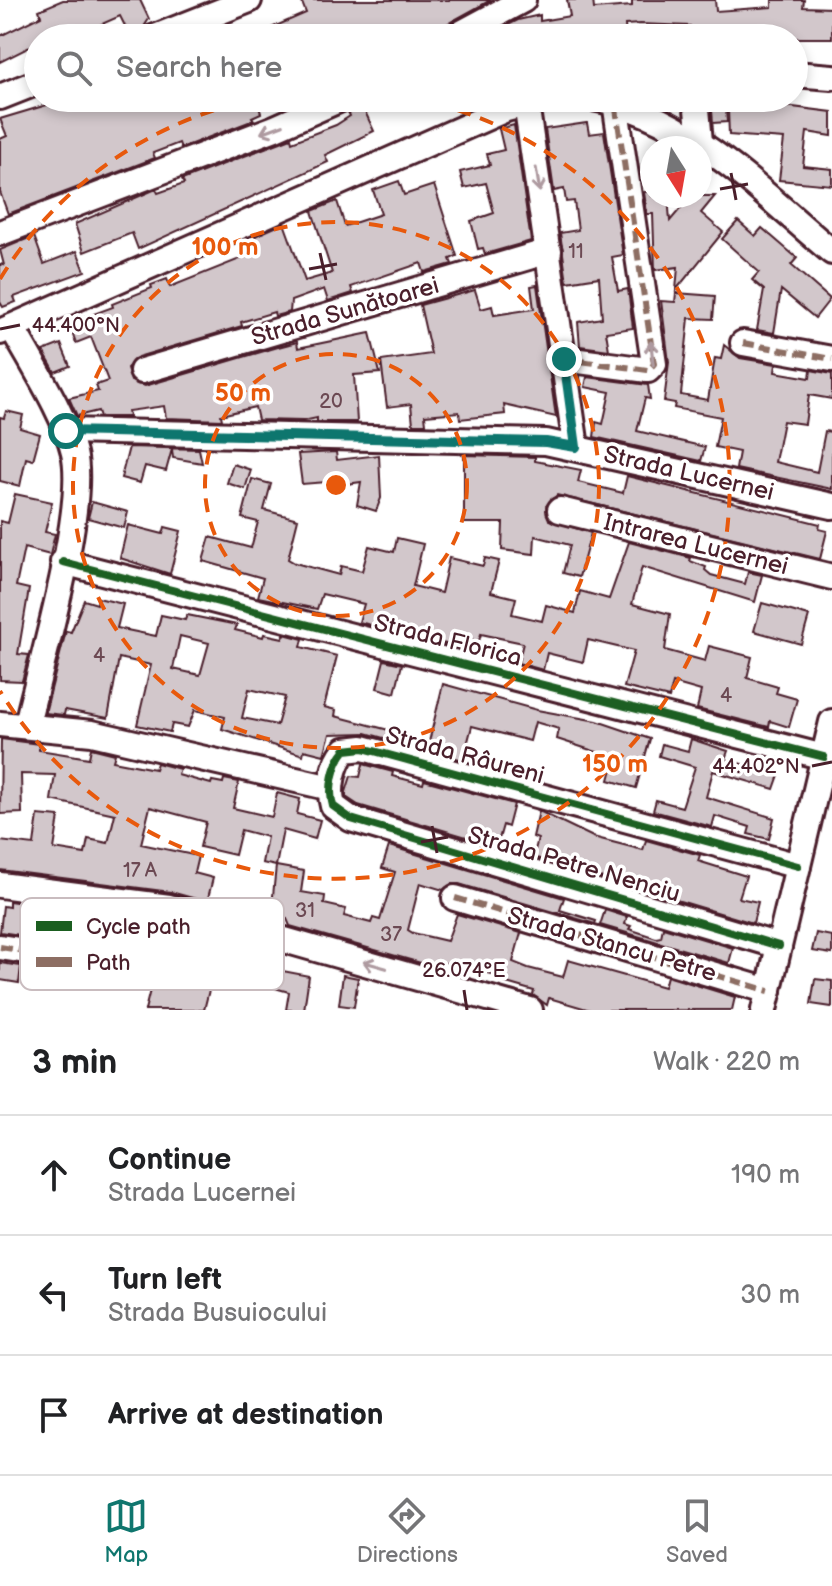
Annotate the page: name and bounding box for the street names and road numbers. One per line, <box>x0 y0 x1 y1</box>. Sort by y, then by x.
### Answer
street label: Strada Sunătoarei <box>248 271 442 352</box>
street label: Strada Lucernei <box>601 440 777 507</box>
street label: Intrarea Lucernei <box>601 508 791 581</box>
street label: Strada Florica <box>371 608 525 673</box>
street label: Strada Râureni <box>382 720 547 791</box>
street label: Strada Petre Nenciu <box>464 820 683 909</box>
street label: Strada Stancu Petre <box>504 901 720 988</box>

